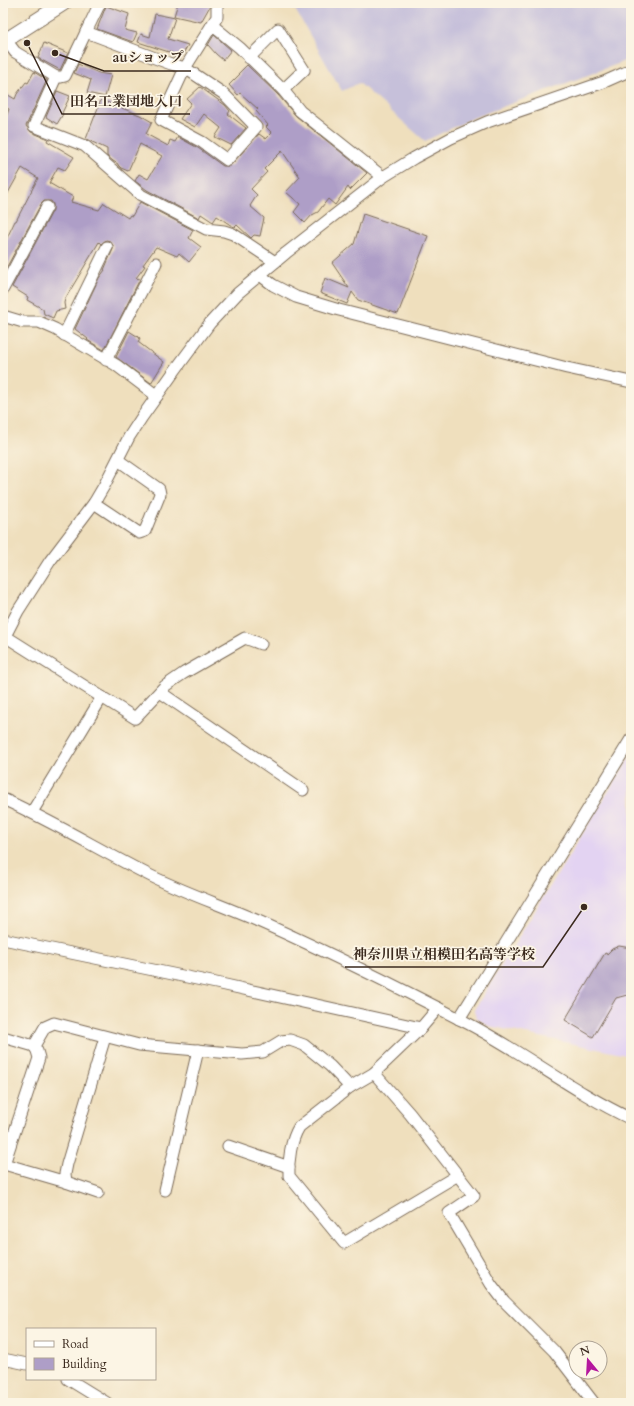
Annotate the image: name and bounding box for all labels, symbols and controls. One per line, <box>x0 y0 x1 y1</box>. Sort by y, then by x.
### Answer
callout: auショップ <box>104 45 191 71</box>
text: auショップ <box>113 48 183 67</box>
callout: 田名工業団地入口 <box>62 88 190 114</box>
text: 田名工業団地入口 <box>70 92 182 111</box>
callout: 神奈川県立相模田名高等学校 <box>345 941 543 967</box>
text: 神奈川県立相模田名高等学校 <box>353 945 535 964</box>
legend <box>26 1328 156 1380</box>
text: Road <box>62 1336 89 1352</box>
north arrow <box>568 1340 608 1380</box>
text: N <box>578 1342 592 1360</box>
text: Building <box>62 1356 107 1372</box>

